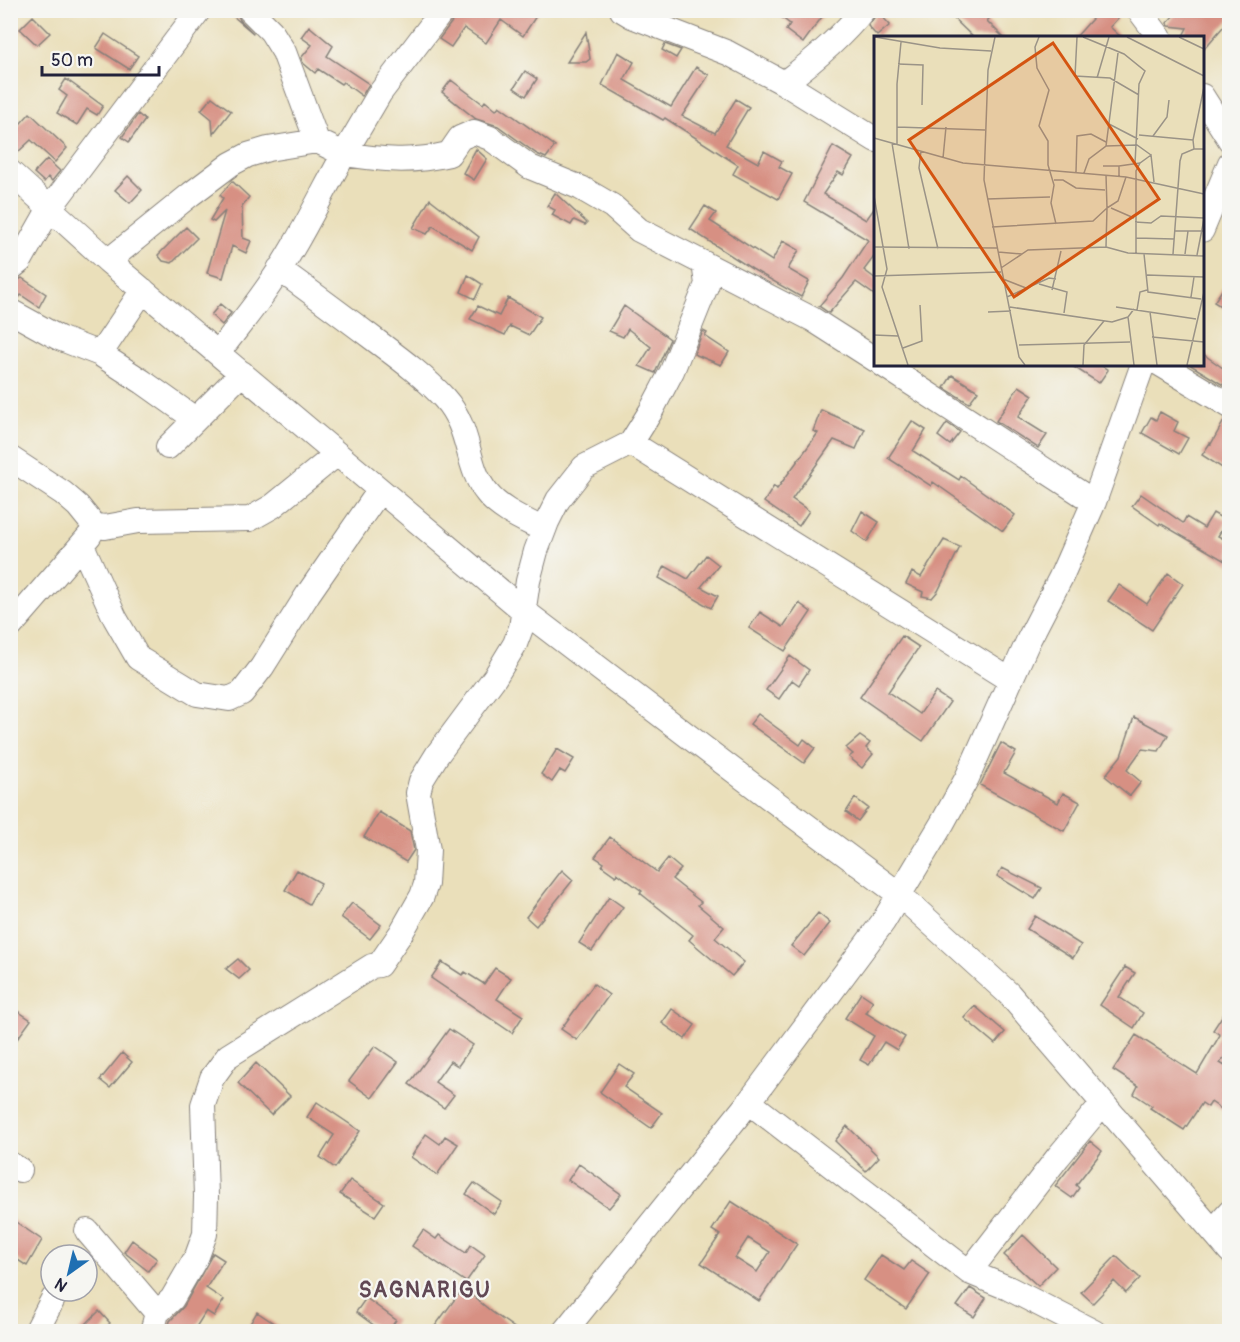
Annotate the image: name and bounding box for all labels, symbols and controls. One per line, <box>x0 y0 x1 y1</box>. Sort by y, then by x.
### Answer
inset map <box>874 36 1204 366</box>
scale bar <box>42 39 159 77</box>
text: 50 m <box>51 49 93 72</box>
north arrow <box>39 1243 99 1303</box>
text: N <box>51 1273 71 1296</box>
district label: SAGNARIGU <box>359 1276 491 1304</box>

